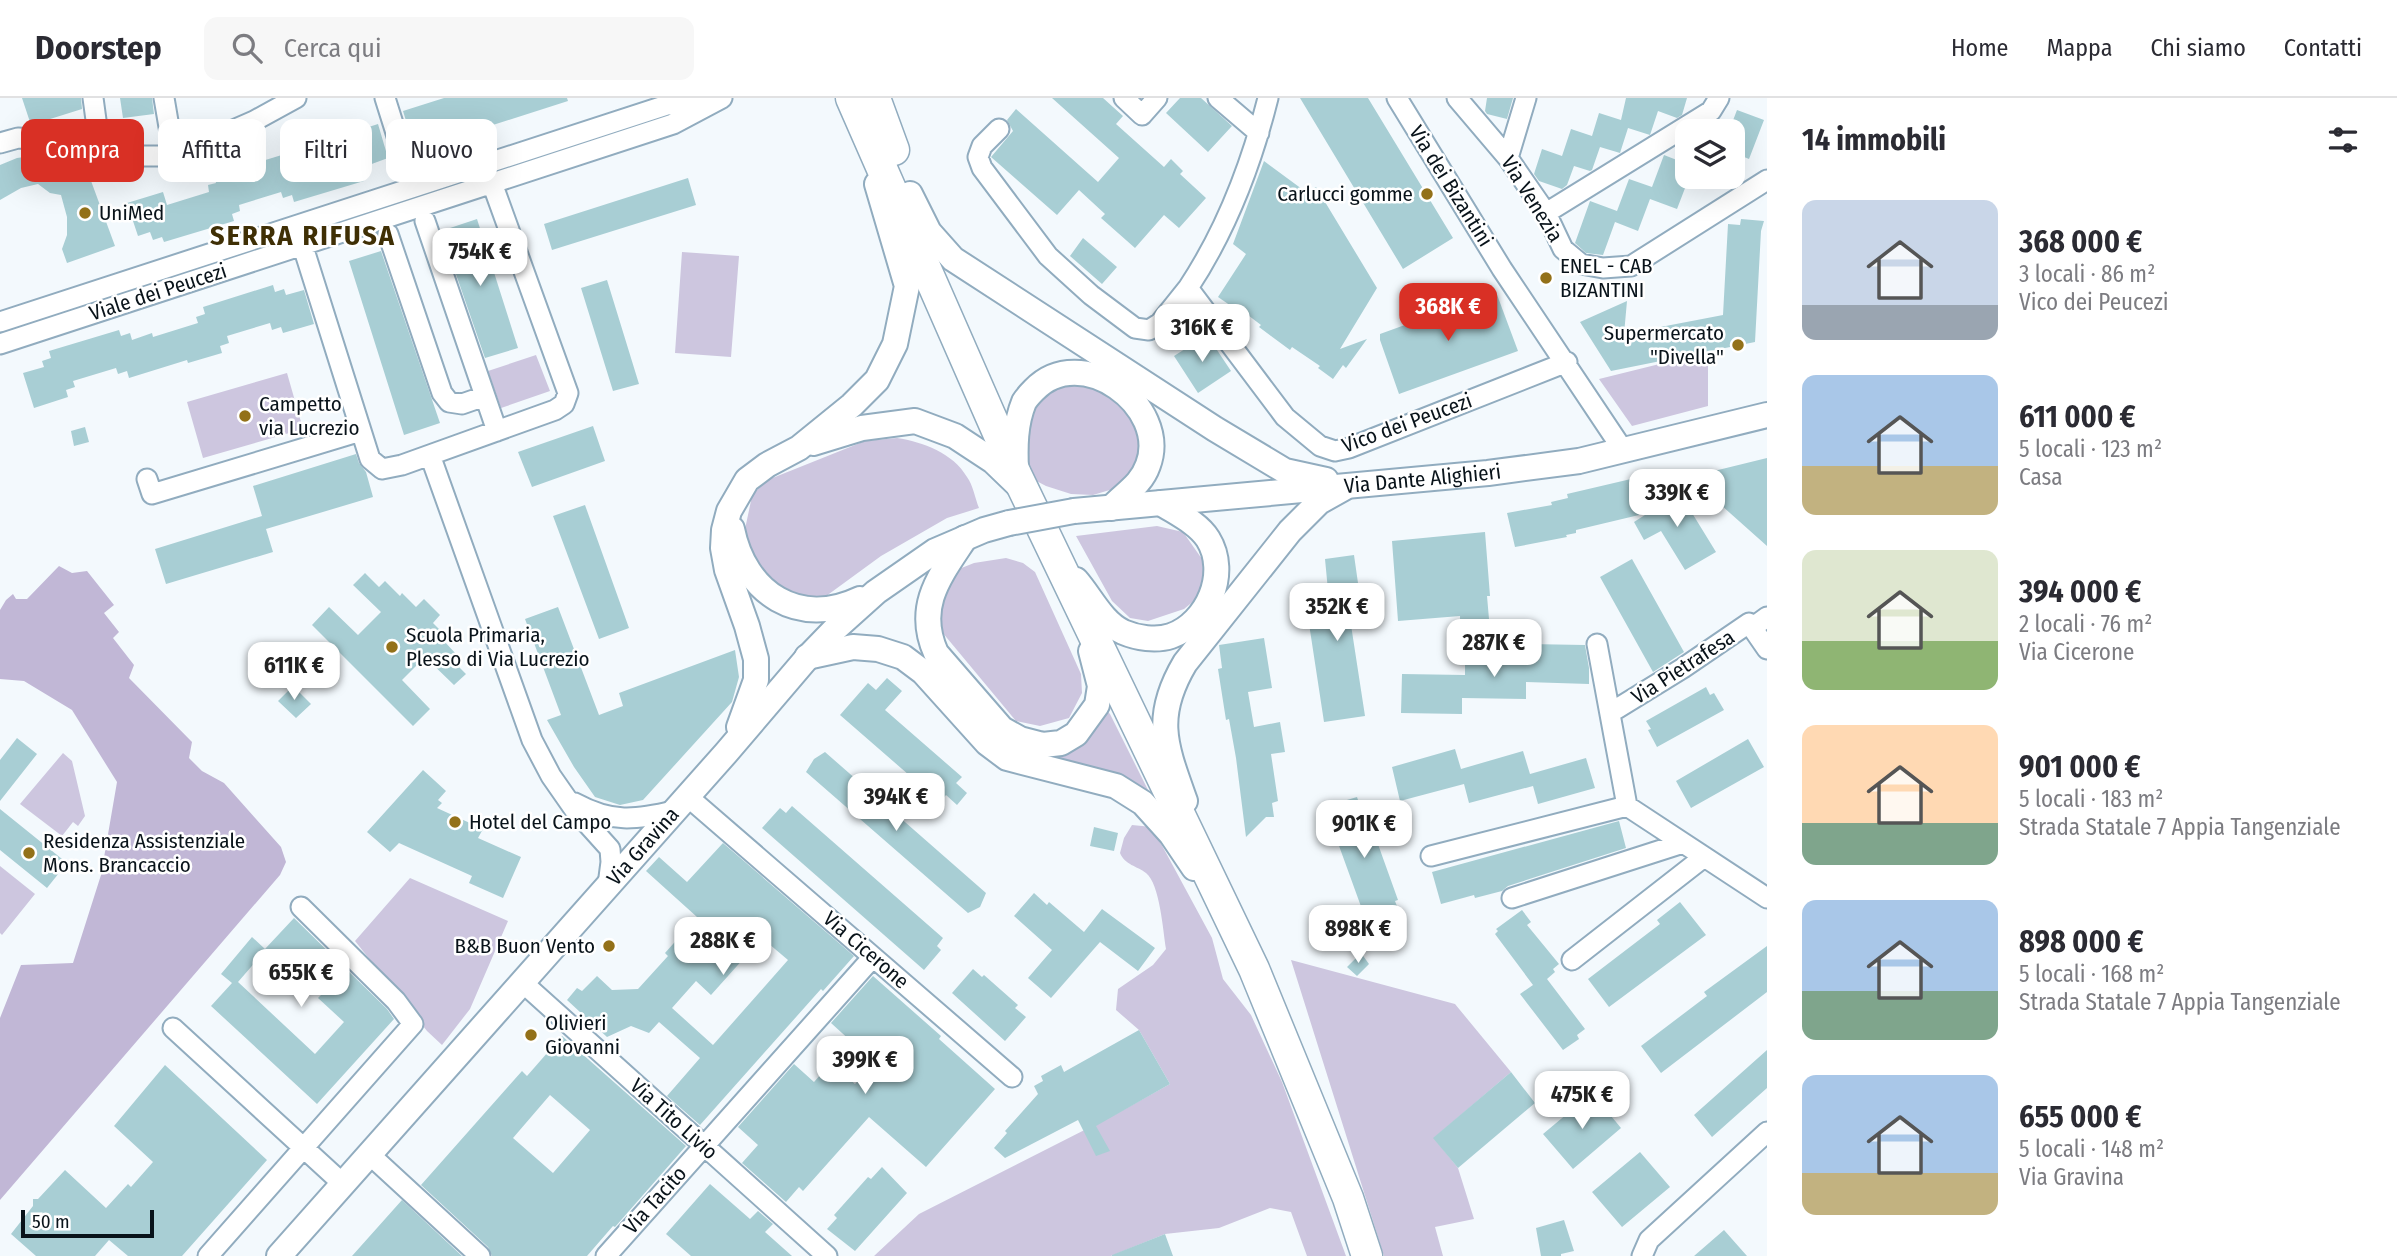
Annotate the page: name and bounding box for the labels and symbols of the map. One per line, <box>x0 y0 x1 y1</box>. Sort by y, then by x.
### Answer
street label: Via dei Bizantini <box>1403 121 1499 251</box>
street label: Via Venezia <box>1495 151 1569 247</box>
place label: Carlucci gomme <box>1277 181 1413 207</box>
marker: Carlucci gomme <box>1419 186 1435 202</box>
place label: UniMed <box>99 200 164 226</box>
marker: UniMed <box>77 205 93 221</box>
district label: SERRA RIFUSA <box>210 219 396 252</box>
pin: 754K € <box>423 228 537 288</box>
place label: ENEL - CAB BIZANTINI <box>1560 253 1653 303</box>
street label: Viale dei Peucezi <box>86 258 230 326</box>
marker: ENEL - CAB BIZANTINI <box>1538 270 1554 286</box>
pin: 368K € <box>1391 284 1505 343</box>
pin: 316K € <box>1145 304 1259 364</box>
place label: Supermercato "Divella" <box>1604 320 1724 370</box>
marker: Supermercato "Divella" <box>1730 337 1746 353</box>
street label: Vico dei Peucezi <box>1338 387 1476 459</box>
place label: Campetto via Lucrezio <box>259 391 359 441</box>
marker: Campetto via Lucrezio <box>237 408 253 424</box>
street label: Via Dante Alighieri <box>1343 458 1503 499</box>
pin: 339K € <box>1620 470 1734 529</box>
pin: 352K € <box>1280 584 1394 643</box>
pin: 287K € <box>1437 620 1551 679</box>
place label: Scuola Primaria, Plesso di Via Lucrezio <box>406 622 590 672</box>
street label: Via Pietrafesa <box>1627 624 1739 710</box>
marker: Scuola Primaria, Plesso di Via Lucrezio <box>384 639 400 655</box>
pin: 611K € <box>237 642 351 702</box>
pin: 394K € <box>839 774 953 833</box>
pin: 901K € <box>1307 800 1421 860</box>
street label: Via Gravina <box>601 802 685 891</box>
place label: Hotel del Campo <box>469 809 611 835</box>
marker: Hotel del Campo <box>447 814 463 830</box>
place label: Residenza Assistenziale Mons. Brancaccio <box>43 828 245 878</box>
marker: Residenza Assistenziale Mons. Brancaccio <box>21 845 37 861</box>
street label: Via Cicerone <box>818 906 914 994</box>
pin: 898K € <box>1301 906 1415 965</box>
pin: 288K € <box>666 918 780 977</box>
place label: B&B Buon Vento <box>454 933 595 959</box>
marker: B&B Buon Vento <box>601 938 617 954</box>
pin: 655K € <box>244 950 358 1009</box>
place label: Olivieri Giovanni <box>545 1010 620 1060</box>
marker: Olivieri Giovanni <box>523 1027 539 1043</box>
pin: 399K € <box>808 1037 922 1096</box>
pin: 475K € <box>1525 1072 1639 1131</box>
street label: Via Tito Livio <box>625 1073 723 1165</box>
street label: Via Tacito <box>618 1161 692 1239</box>
scale bar <box>21 1207 154 1239</box>

